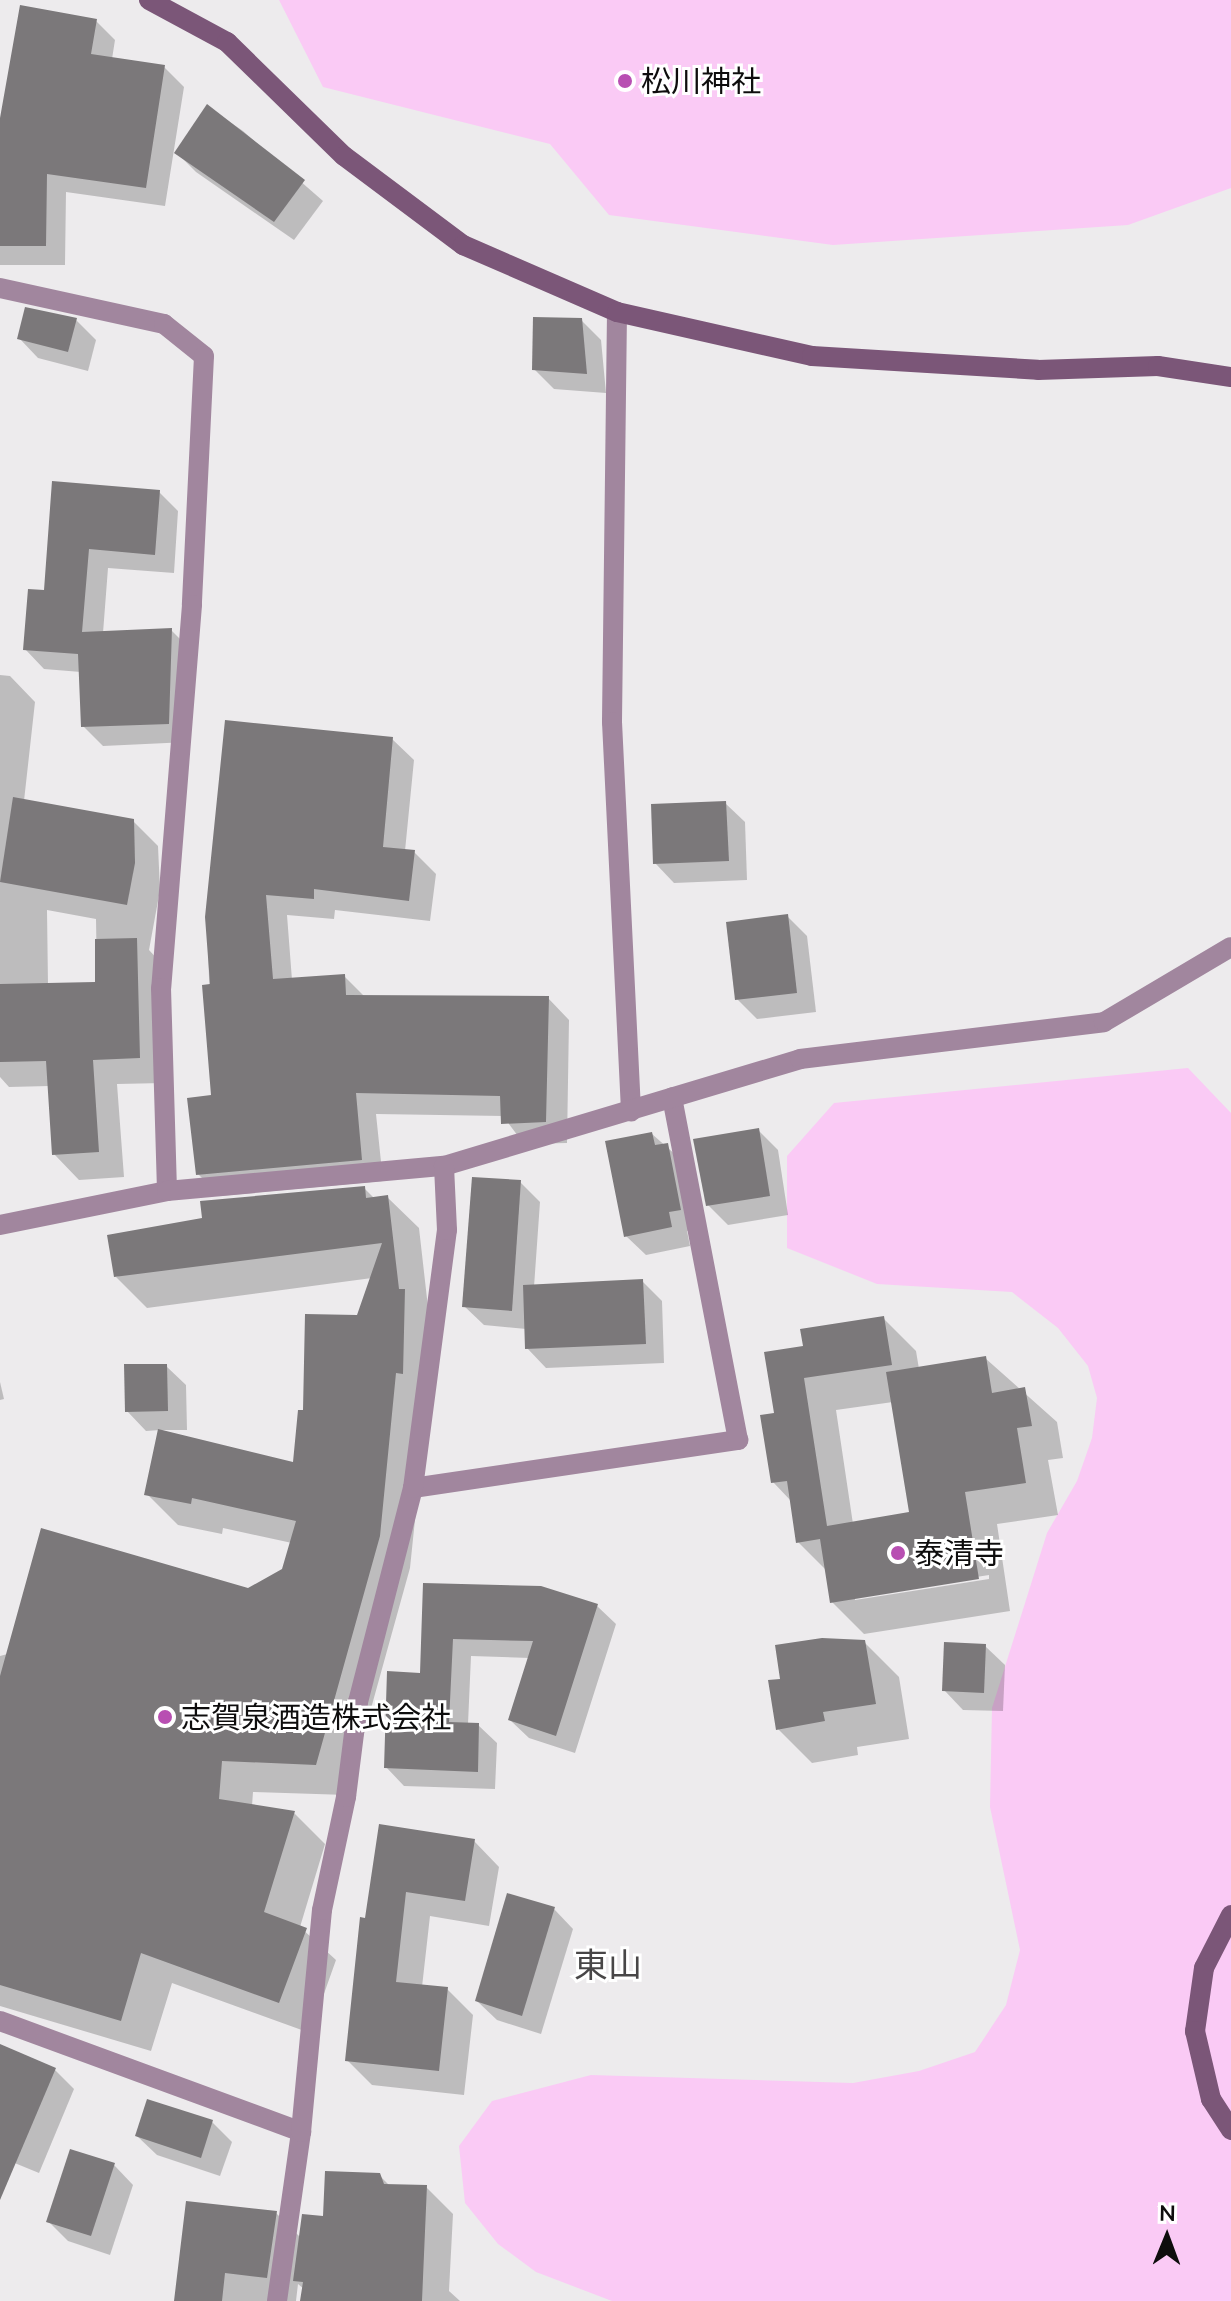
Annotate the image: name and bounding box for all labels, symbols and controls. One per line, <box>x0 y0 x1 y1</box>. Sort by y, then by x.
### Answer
place label: 松川神社 <box>641 63 761 99</box>
marker: 松川神社 <box>616 72 634 90</box>
place label: 泰清寺 <box>914 1535 1004 1571</box>
marker: 泰清寺 <box>889 1544 907 1562</box>
place label: 志賀泉酒造株式会社 <box>181 1699 451 1735</box>
marker: 志賀泉酒造株式会社 <box>156 1708 174 1726</box>
district label: 東山 <box>574 1945 642 1985</box>
north arrow <box>1127 2197 1207 2277</box>
text: N <box>1159 2199 1176 2227</box>

